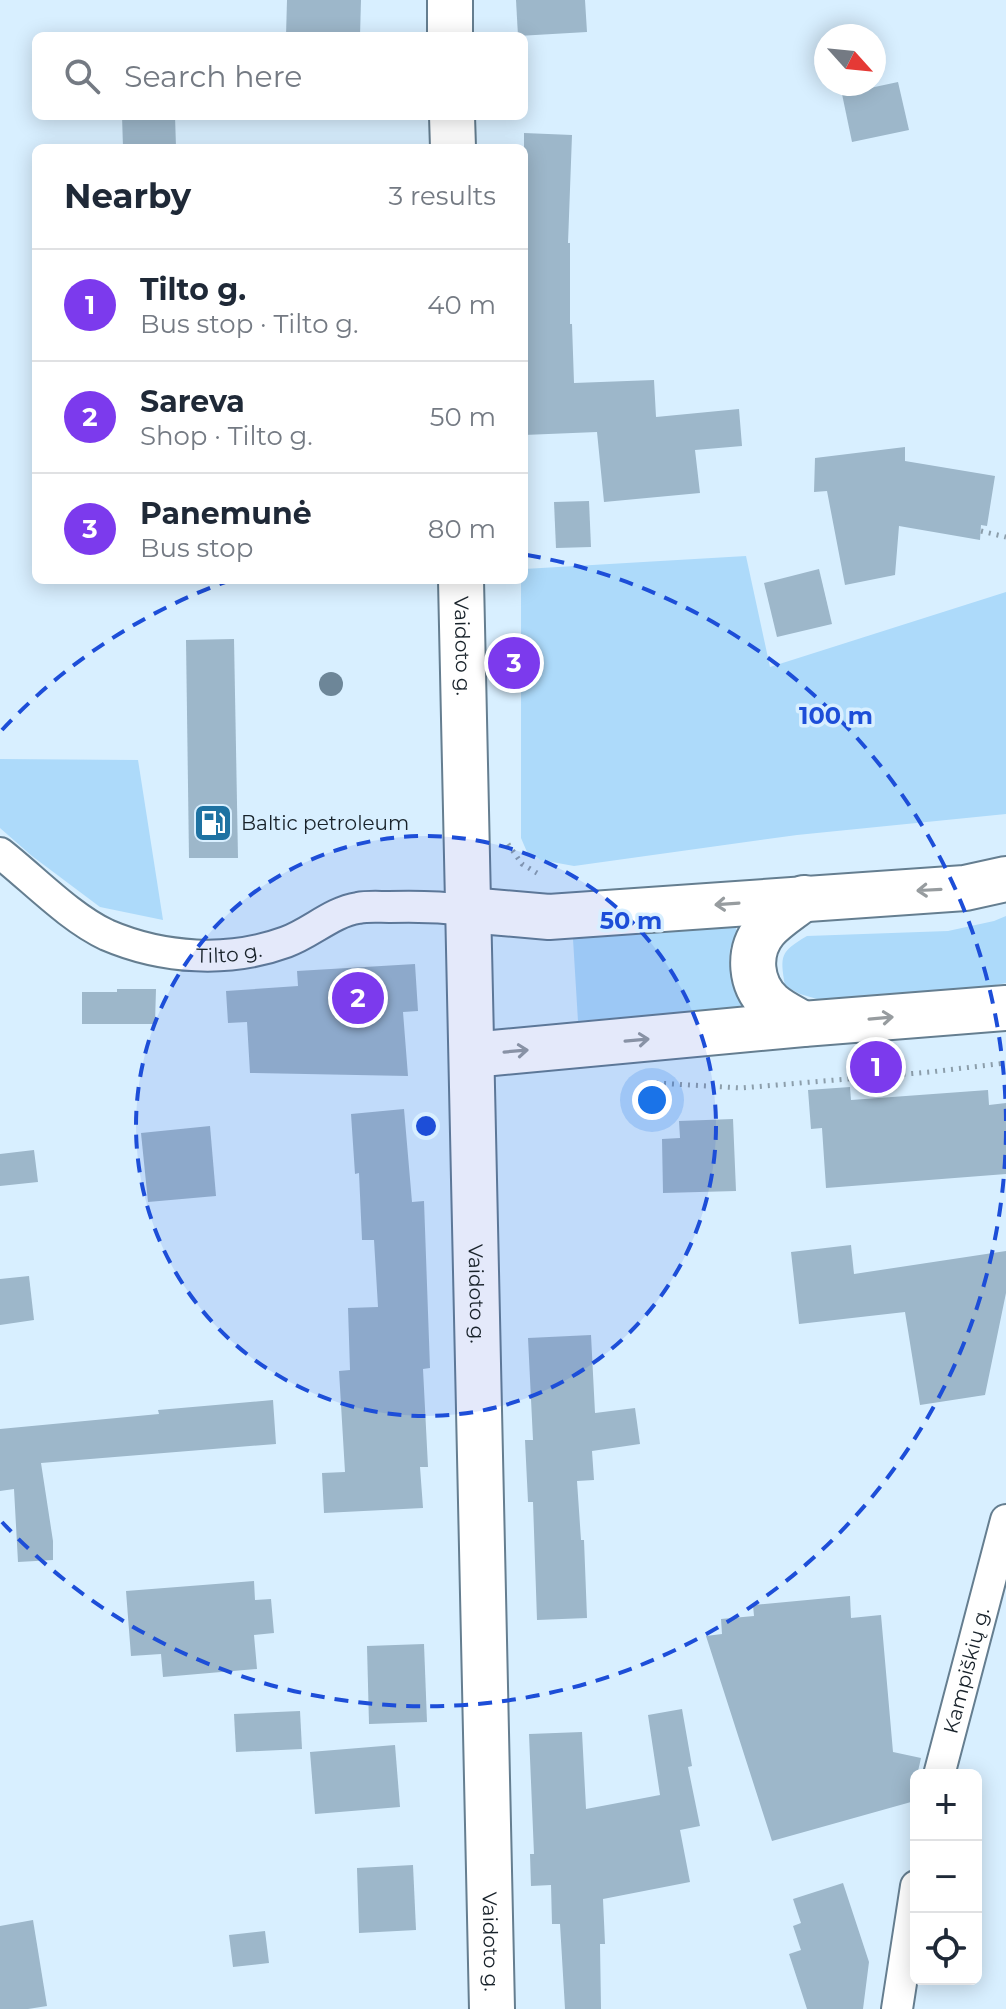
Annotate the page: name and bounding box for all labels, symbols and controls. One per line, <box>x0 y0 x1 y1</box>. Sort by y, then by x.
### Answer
north arrow <box>814 24 886 96</box>
search box <box>32 32 528 120</box>
icon: search <box>60 54 104 98</box>
text: Search here <box>124 58 302 95</box>
text: Nearby <box>64 175 191 217</box>
text: 3 results <box>389 180 496 212</box>
text: Tilto g. <box>140 271 246 308</box>
text: 1 <box>85 289 95 321</box>
text: 40 m <box>427 289 496 321</box>
text: Bus stop · Tilto g. <box>140 308 359 340</box>
text: Sareva <box>140 383 245 420</box>
text: 2 <box>82 401 98 433</box>
text: 50 m <box>430 401 496 433</box>
text: Shop · Tilto g. <box>140 420 313 452</box>
text: Panemunė <box>140 495 312 532</box>
text: 3 <box>82 513 98 545</box>
text: 80 m <box>428 513 496 545</box>
text: Bus stop <box>140 532 253 564</box>
street label: Vaidoto g. <box>449 596 476 696</box>
pin: 3 <box>488 633 540 693</box>
text: 100 m <box>799 701 873 730</box>
fuel station icon: Baltic petroleum <box>192 802 234 844</box>
place label: Baltic petroleum <box>241 811 409 835</box>
one-way arrow <box>916 883 943 898</box>
one-way arrow <box>714 897 741 912</box>
text: 50 m <box>600 906 662 935</box>
street label: Tilto g. <box>196 938 264 968</box>
pin: 2 <box>332 968 384 1028</box>
one-way arrow <box>867 1010 894 1025</box>
one-way arrow <box>623 1032 650 1047</box>
pin: 1 <box>850 1037 902 1097</box>
one-way arrow <box>502 1044 529 1059</box>
your location <box>632 1080 672 1120</box>
centre of rings <box>412 1112 440 1140</box>
street label: Vaidoto g. <box>463 1244 490 1344</box>
street label: Kampiškių g. <box>938 1605 995 1736</box>
map controls <box>910 1769 982 1985</box>
button: + <box>910 1769 982 1841</box>
button: − <box>910 1841 982 1913</box>
street label: Vaidoto g. <box>477 1892 504 1992</box>
button: locate <box>910 1913 982 1985</box>

